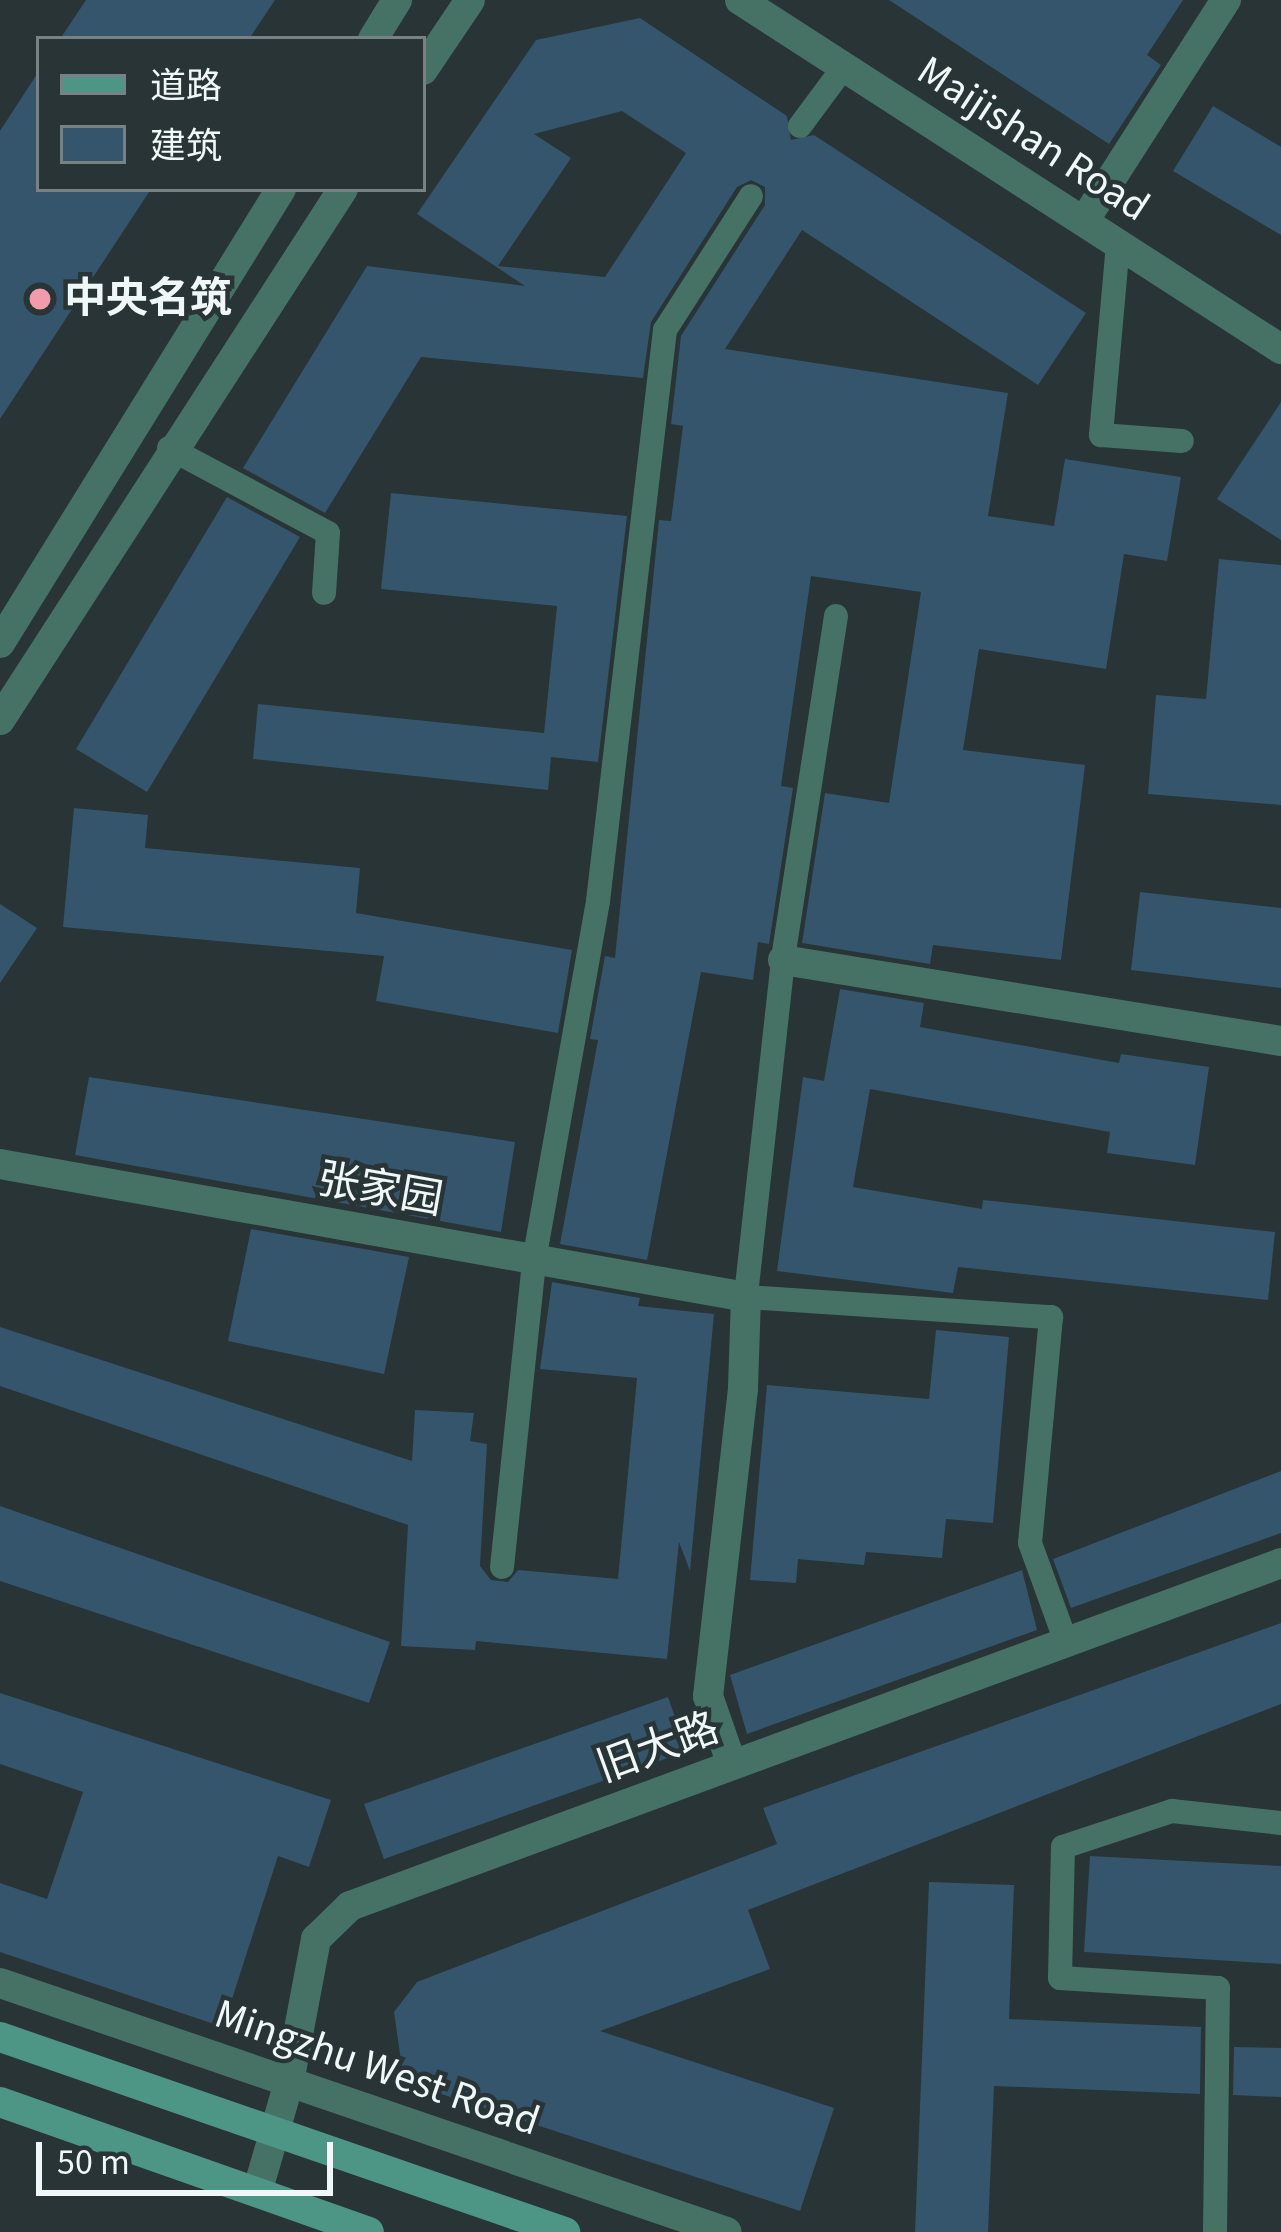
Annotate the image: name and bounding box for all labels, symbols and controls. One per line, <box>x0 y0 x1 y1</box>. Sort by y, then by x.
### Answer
legend <box>36 36 426 192</box>
street label: Maijishan Road <box>908 45 1158 233</box>
text: 道路 <box>150 61 222 112</box>
text: 建筑 <box>150 121 222 172</box>
place label: 中央名筑 <box>64 274 232 324</box>
marker: 中央名筑 <box>27 286 53 312</box>
street label: 张家园 <box>314 1154 446 1226</box>
street label: 旧大路 <box>590 1703 726 1793</box>
street label: Mingzhu West Road <box>208 1989 546 2147</box>
scale bar <box>42 2118 339 2192</box>
text: 50 m <box>57 2137 130 2188</box>

